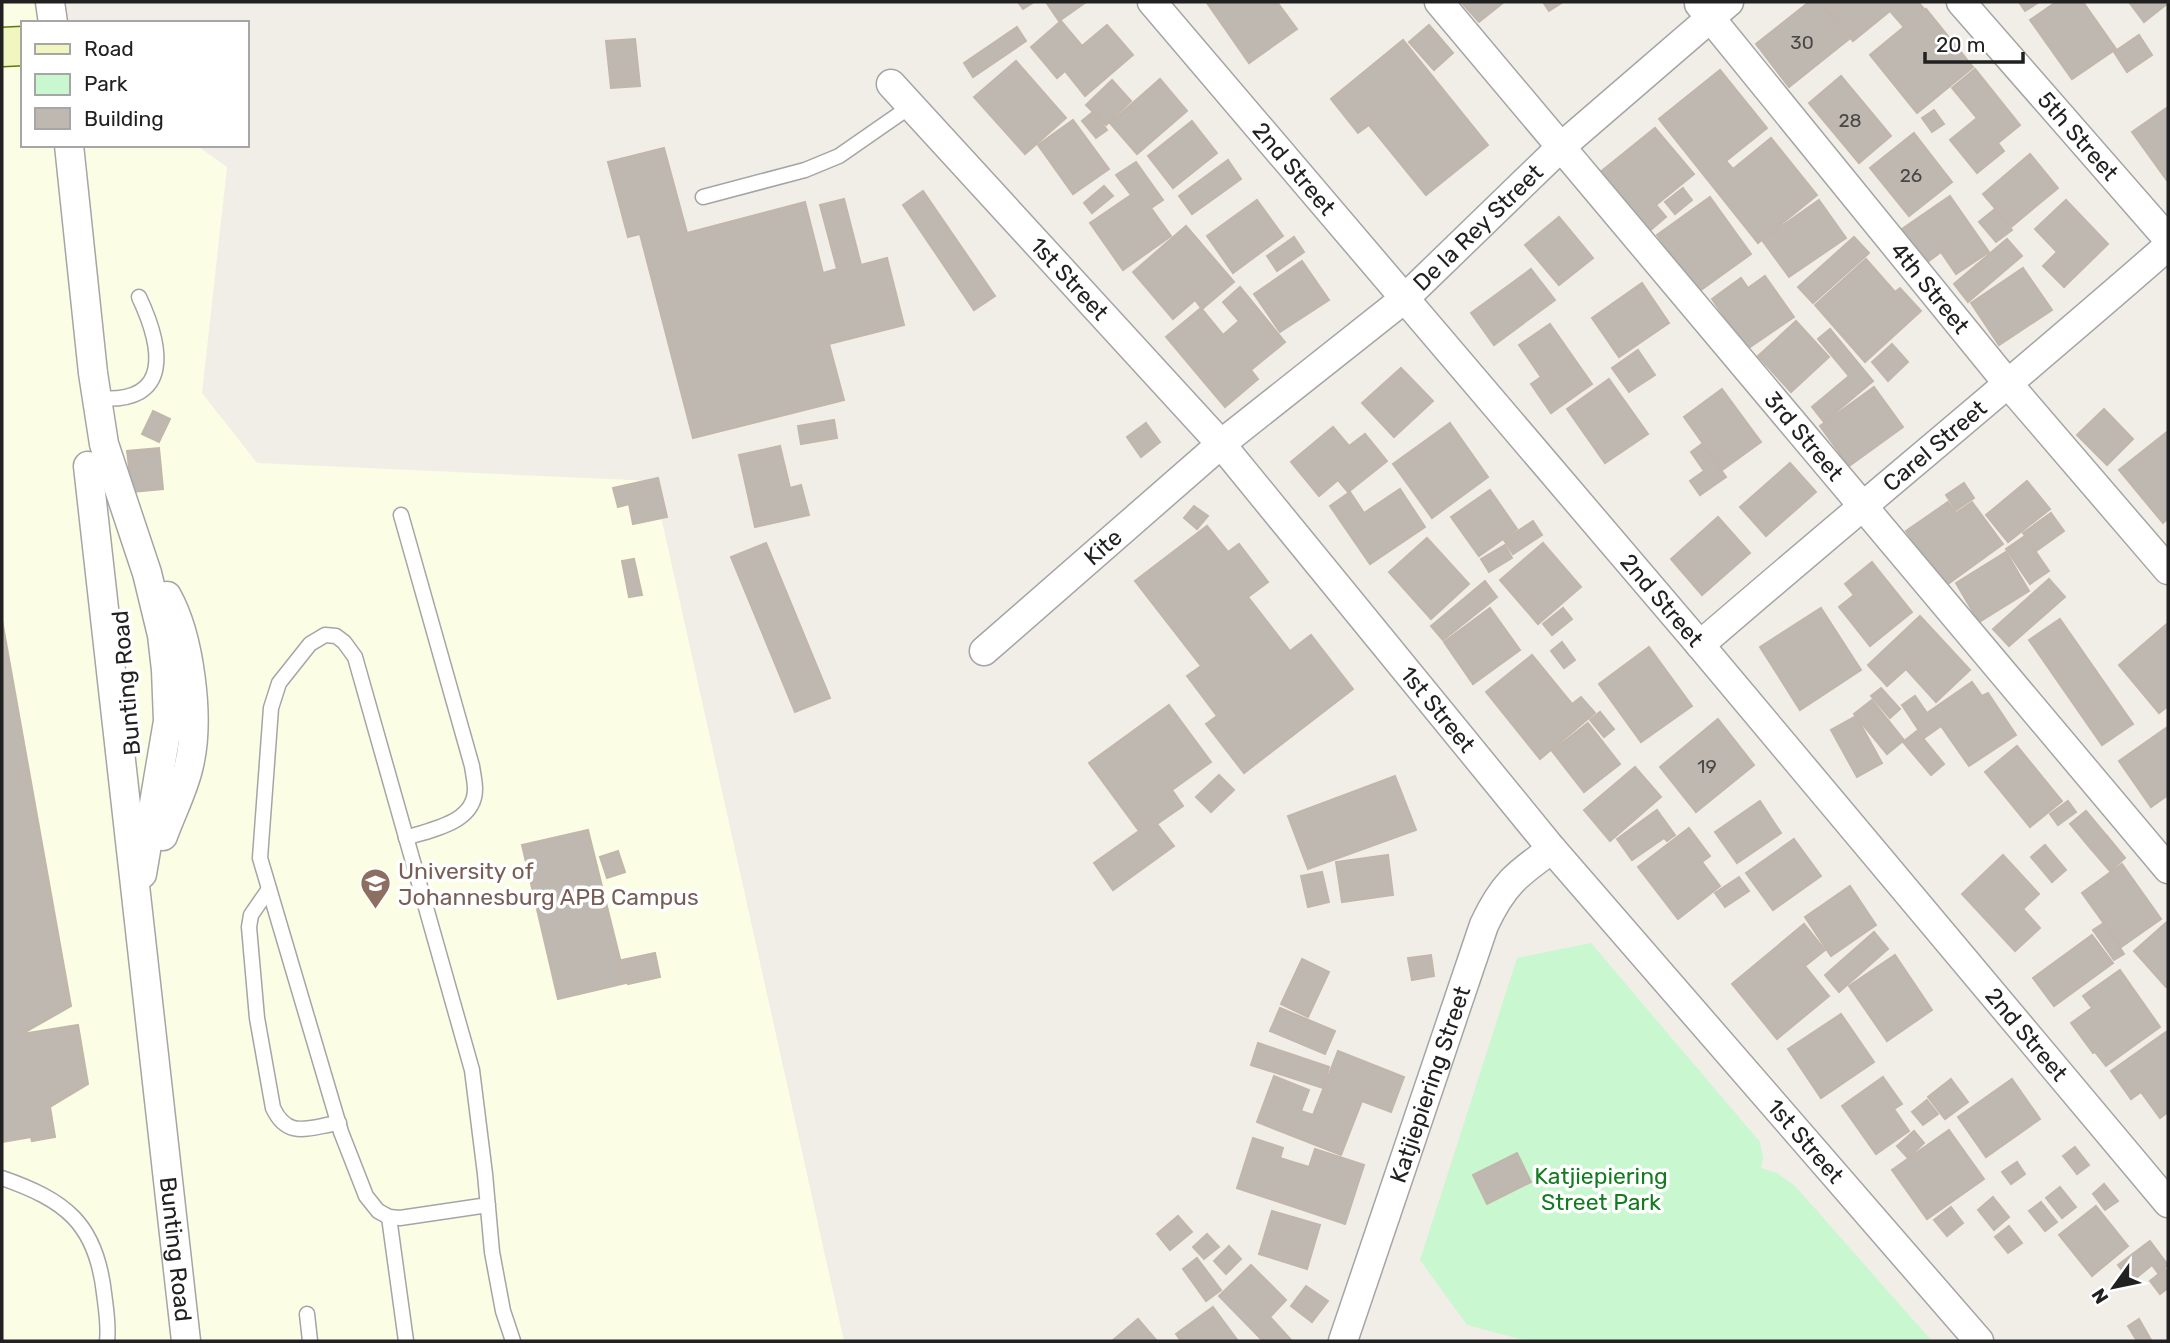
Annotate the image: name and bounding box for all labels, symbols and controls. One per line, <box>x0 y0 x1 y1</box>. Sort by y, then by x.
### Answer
legend <box>21 21 248 147</box>
scale bar <box>1925 21 2023 65</box>
house number: 30 <box>1790 31 1814 54</box>
text: 20 m <box>1936 32 1985 57</box>
text: Road <box>84 36 134 61</box>
text: Park <box>84 71 128 96</box>
street label: 5th Street <box>2032 86 2124 186</box>
text: Building <box>84 106 164 131</box>
house number: 28 <box>1838 109 1862 132</box>
street label: 2nd Street <box>1247 116 1341 221</box>
street label: De la Rey Street <box>1407 158 1549 297</box>
house number: 26 <box>1900 164 1922 187</box>
street label: 1st Street <box>1024 231 1114 326</box>
street label: 4th Street <box>1885 237 1975 339</box>
street label: 3rd Street <box>1758 386 1849 486</box>
street label: Carel Street <box>1877 394 1992 497</box>
street label: Kite <box>1078 523 1128 571</box>
street label: 2nd Street <box>1614 548 1709 652</box>
street label: Bunting Road <box>106 609 146 757</box>
street label: 1st Street <box>1394 661 1481 758</box>
house number: 19 <box>1697 755 1717 778</box>
place label: University of Johannesburg APB Campus <box>398 857 699 911</box>
school or university icon: University of Johannesburg APB Campus <box>358 867 392 911</box>
street label: Katjiepiering Street <box>1384 982 1476 1186</box>
street label: 2nd Street <box>1979 982 2074 1087</box>
street label: 1st Street <box>1761 1093 1850 1189</box>
park label: Katjiepiering Street Park <box>1534 1162 1668 1216</box>
street label: Bunting Road <box>154 1175 198 1323</box>
north arrow <box>2079 1252 2149 1322</box>
text: N <box>2087 1284 2114 1308</box>

